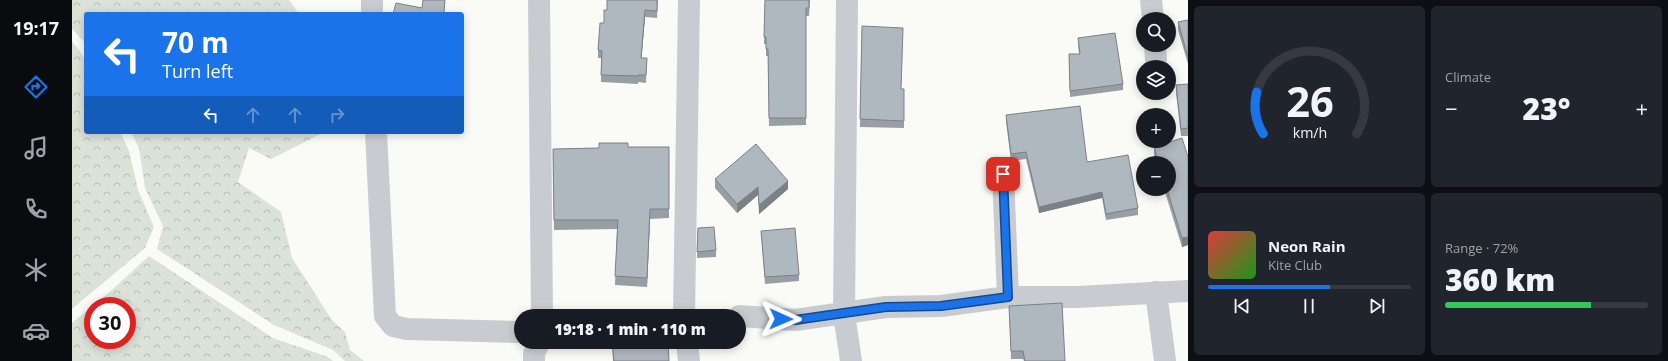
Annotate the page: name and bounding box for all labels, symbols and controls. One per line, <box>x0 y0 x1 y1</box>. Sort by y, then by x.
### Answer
map controls <box>1136 12 1176 196</box>
button: search <box>1136 12 1176 52</box>
text: 19:17 <box>13 16 59 40</box>
text: 70 m <box>162 23 229 61</box>
icon: left <box>96 28 148 80</box>
text: Turn left <box>162 59 233 83</box>
button: layers <box>1136 60 1176 100</box>
text: Climate <box>1445 68 1491 86</box>
icon: directions <box>22 73 50 101</box>
text: 26 <box>1286 73 1333 129</box>
text: 23° <box>1523 88 1570 129</box>
text: − <box>1445 93 1458 123</box>
text: + <box>1635 93 1648 123</box>
icon: left <box>200 104 222 126</box>
icon: ahead <box>242 104 264 126</box>
icon: ahead <box>284 104 306 126</box>
icon: right <box>326 104 348 126</box>
button: + <box>1136 108 1176 148</box>
text: km/h <box>1292 123 1327 142</box>
icon: music <box>22 134 50 162</box>
button: − <box>1136 156 1176 196</box>
pin <box>986 157 1020 191</box>
icon: arrive <box>992 163 1014 185</box>
icon: phone <box>22 195 50 223</box>
text: Neon Rain <box>1268 236 1346 256</box>
text: Range · 72% <box>1445 239 1518 257</box>
icon: climate <box>22 256 50 284</box>
text: Kite Club <box>1268 256 1322 274</box>
text: 360 km <box>1445 259 1555 300</box>
icon: previous <box>1231 295 1253 317</box>
icon: pause <box>1298 295 1320 317</box>
icon: next <box>1366 295 1388 317</box>
speed limit sign: 30 <box>84 297 136 349</box>
position arrow <box>760 298 802 340</box>
icon: car <box>22 317 50 345</box>
text: 19:18 · 1 min · 110 m <box>554 319 706 339</box>

